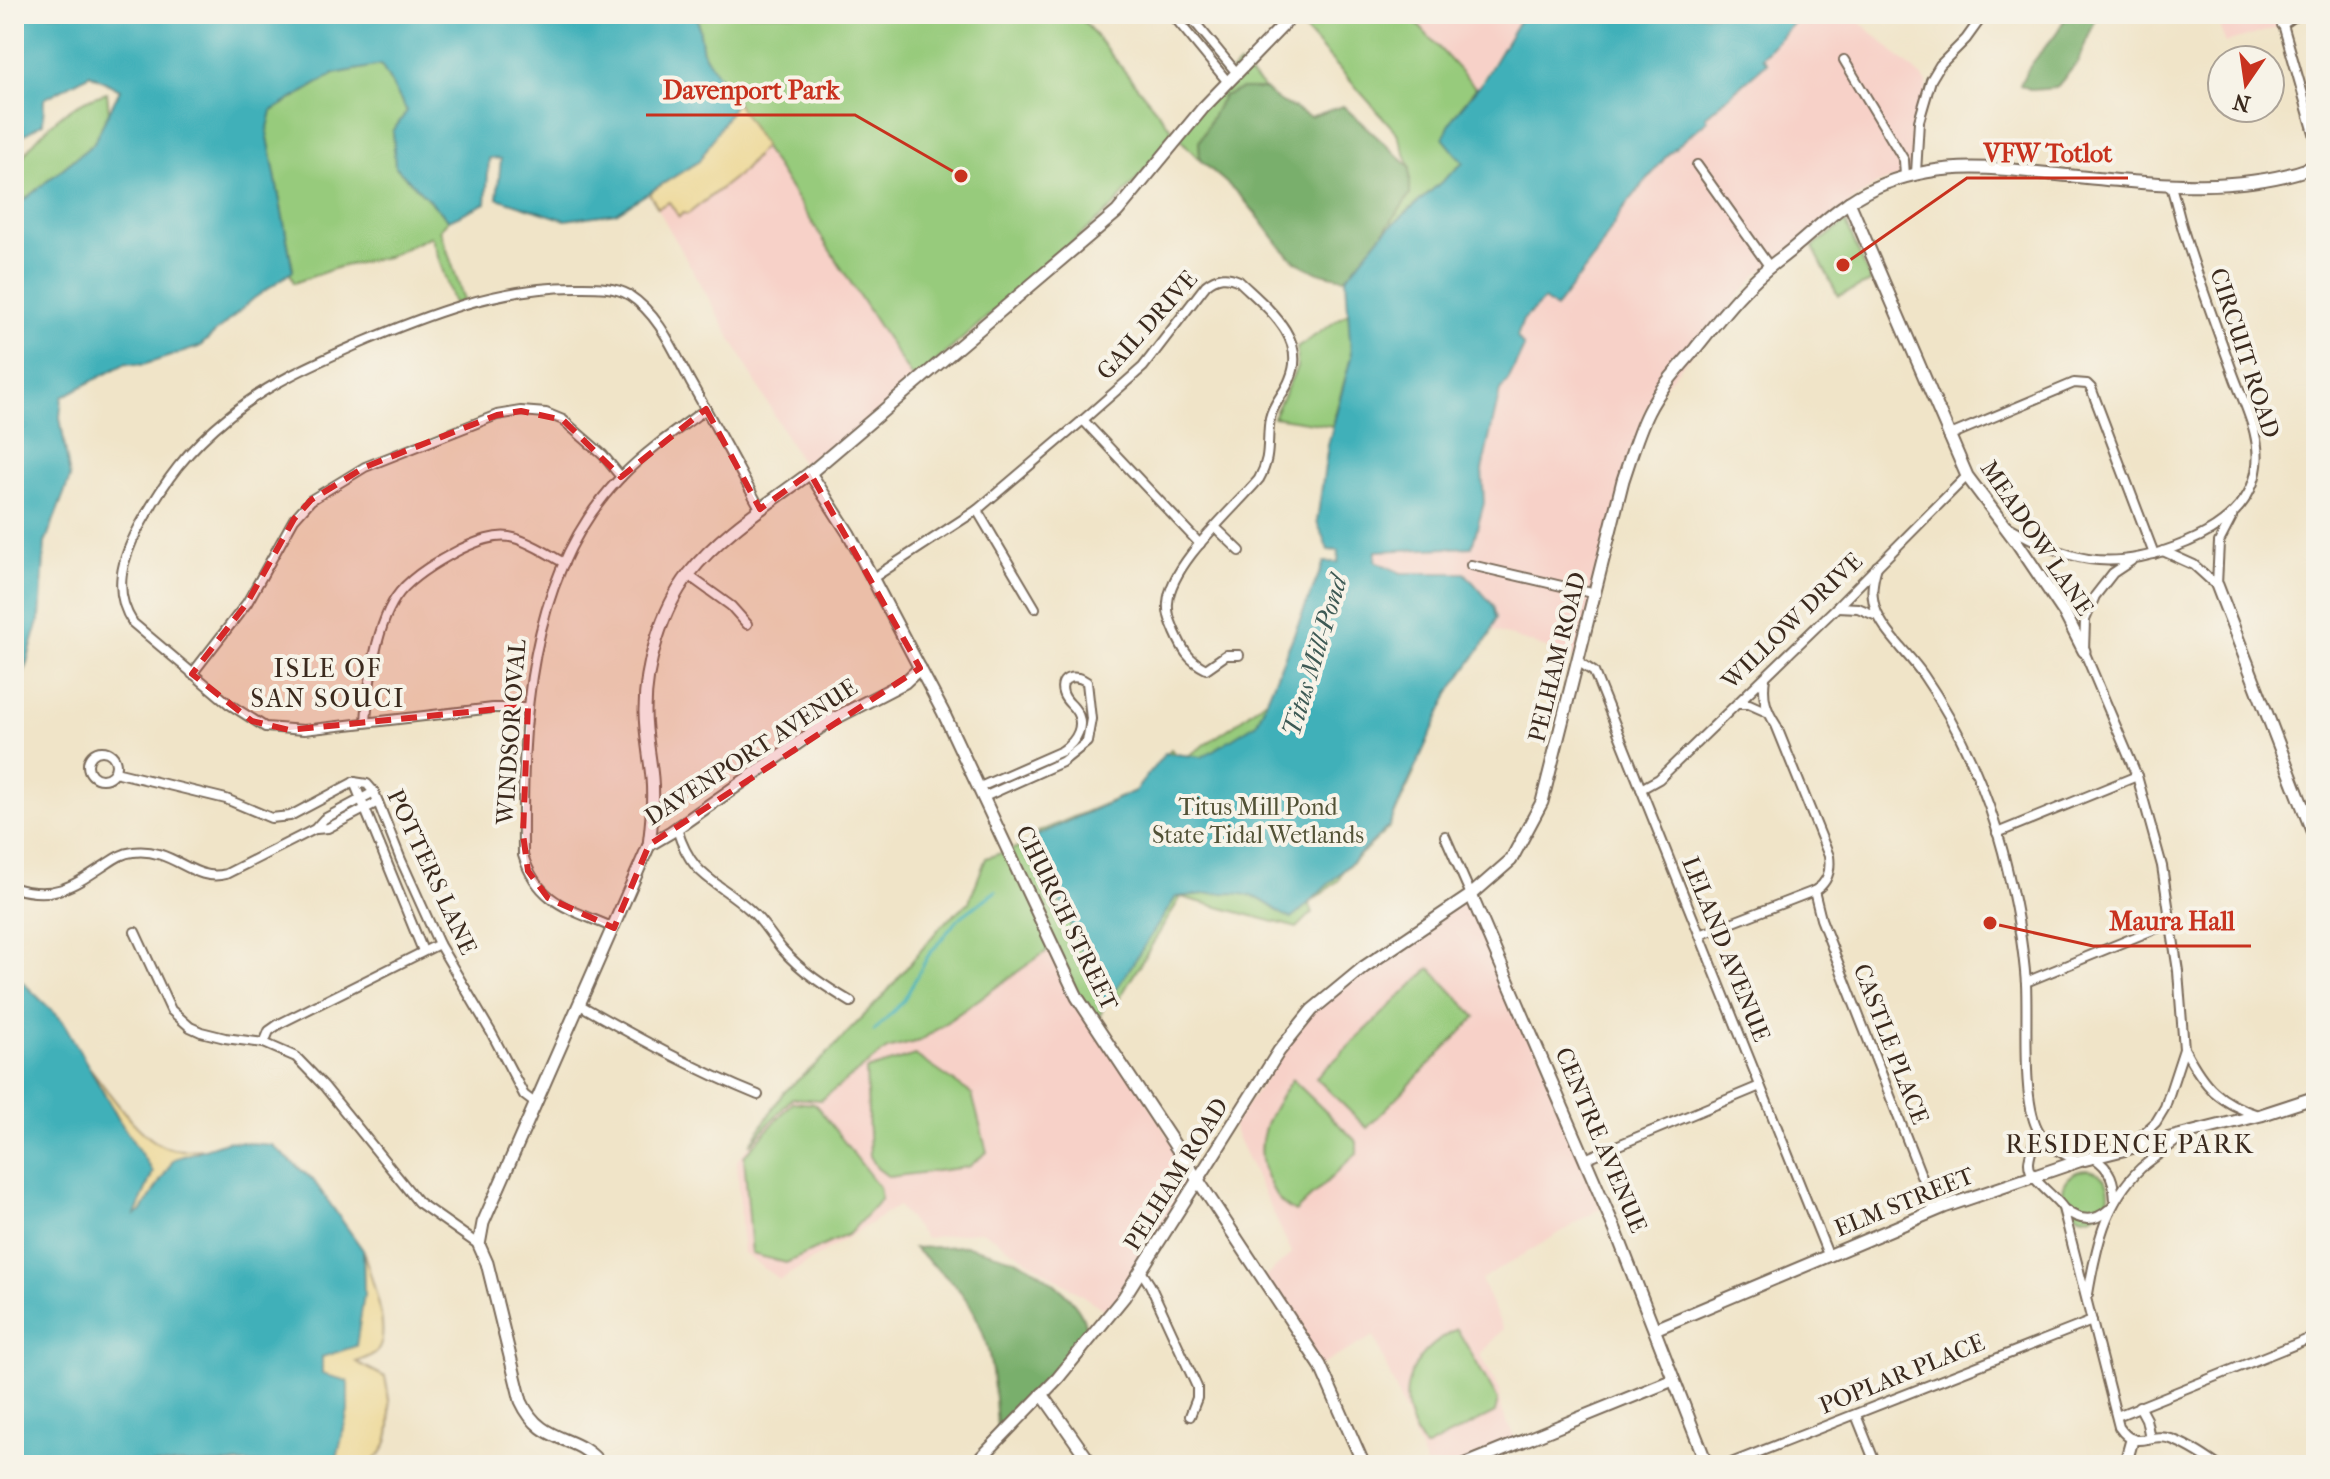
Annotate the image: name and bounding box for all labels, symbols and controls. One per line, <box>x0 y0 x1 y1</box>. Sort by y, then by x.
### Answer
north arrow <box>2206 44 2286 124</box>
callout: Davenport Park <box>646 65 855 115</box>
text: Davenport Park <box>663 75 841 106</box>
text: N <box>2230 88 2253 117</box>
callout: VFW Totlot <box>1967 128 2128 178</box>
text: VFW Totlot <box>1983 138 2113 169</box>
street label: GAIL DRIVE <box>1091 265 1203 385</box>
street label: CIRCUIT ROAD <box>2204 265 2286 441</box>
street label: MEADOW LANE <box>1975 455 2099 621</box>
street label: WILLOW DRIVE <box>1715 547 1868 696</box>
water label: Titus Mill-Pond <box>1276 568 1355 740</box>
street label: PELHAM ROAD <box>1522 569 1592 745</box>
street label: WINDSOR OVAL <box>490 638 531 827</box>
district label: ISLE OF SAN SOUCI <box>251 653 406 714</box>
street label: DAVENPORT AVENUE <box>640 673 862 831</box>
street label: POTTERS LANE <box>381 785 483 959</box>
park label: Titus Mill Pond State Tidal Wetlands <box>1152 793 1364 849</box>
street label: CHURCH STREET <box>1010 821 1124 1016</box>
street label: LELAND AVENUE <box>1676 852 1776 1046</box>
callout: Maura Hall <box>2093 896 2251 946</box>
text: Maura Hall <box>2109 906 2236 937</box>
street label: CASTLE PLACE <box>1848 960 1934 1128</box>
street label: CENTRE AVENUE <box>1549 1043 1653 1237</box>
street label: PELHAM ROAD <box>1118 1093 1234 1255</box>
district label: RESIDENCE PARK <box>2005 1129 2255 1160</box>
street label: ELM STREET <box>1830 1161 1978 1243</box>
street label: POPLAR PLACE <box>1815 1328 1989 1420</box>

